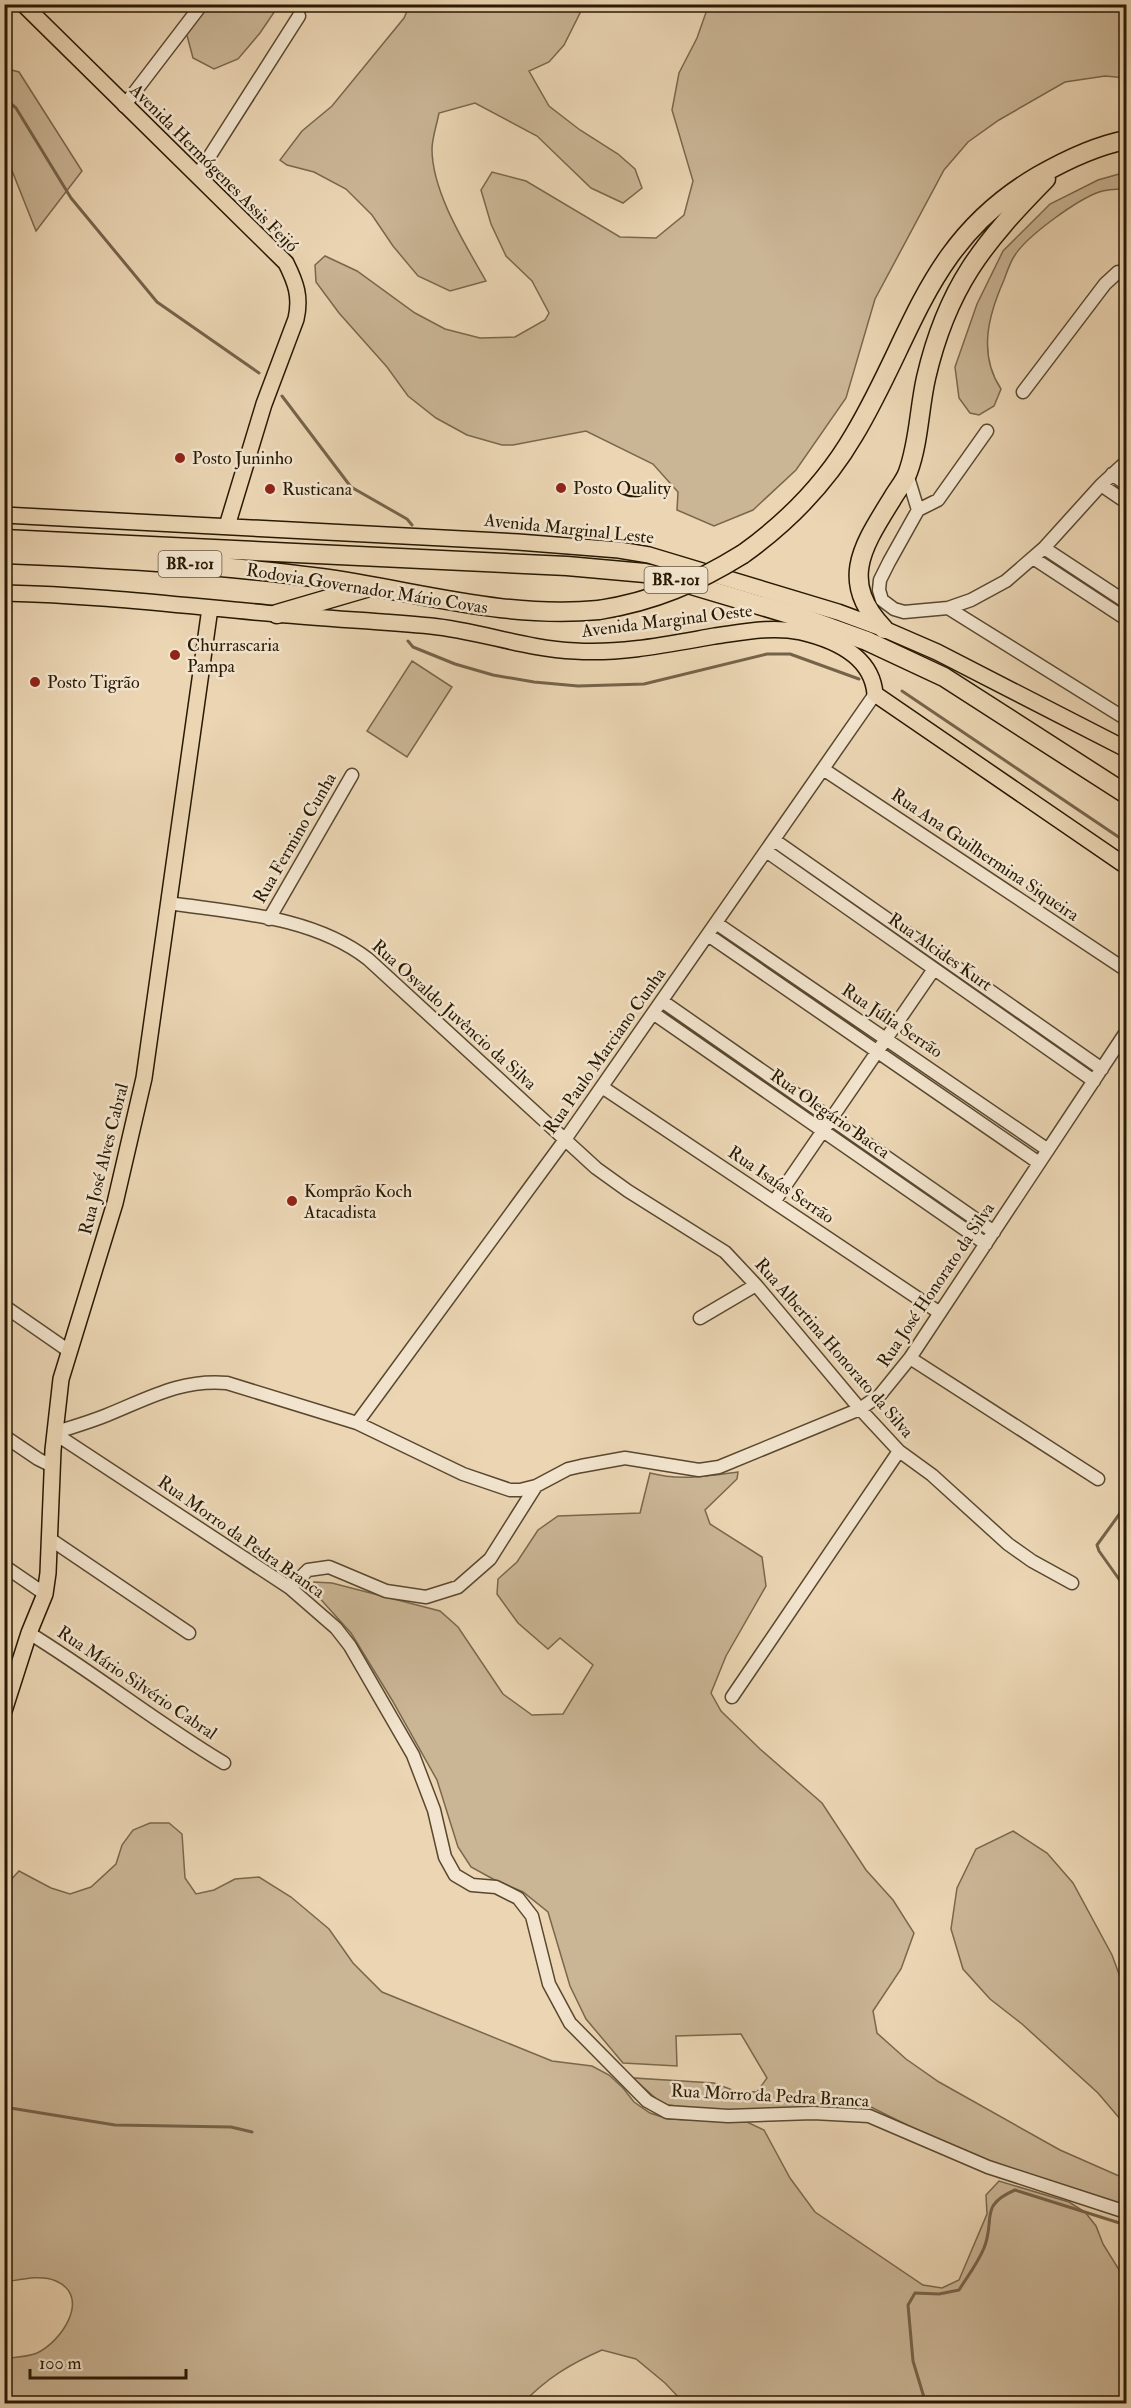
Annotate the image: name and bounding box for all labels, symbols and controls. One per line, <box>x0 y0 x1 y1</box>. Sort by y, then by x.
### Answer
street label: Avenida Hermógenes Assis Feijó <box>124 78 303 257</box>
place label: Posto Juninho <box>192 447 293 470</box>
marker: Posto Juninho <box>173 451 187 465</box>
place label: Posto Quality <box>573 477 672 500</box>
place label: Rusticana <box>282 478 353 501</box>
marker: Posto Quality <box>554 481 568 495</box>
marker: Rusticana <box>263 482 277 496</box>
street label: Avenida Marginal Leste <box>482 509 655 549</box>
road number: BR-101 <box>158 551 222 577</box>
street label: Rodovia Governador Mário Covas <box>245 559 489 619</box>
road number: BR-101 <box>644 567 708 593</box>
street label: Avenida Marginal Oeste <box>579 599 754 643</box>
place label: Churrascaria Pampa <box>187 634 280 678</box>
marker: Churrascaria Pampa <box>168 648 182 662</box>
place label: Posto Tigrão <box>47 671 140 694</box>
marker: Posto Tigrão <box>28 675 42 689</box>
street label: Rua Fermino Cunha <box>248 768 342 907</box>
street label: Rua Ana Guilhermina Siqueira <box>887 784 1084 927</box>
street label: Rua Alcides Kurt <box>884 908 997 996</box>
street label: Rua Osvaldo Juvêncio da Silva <box>367 935 542 1096</box>
street label: Rua Paulo Marciano Cunha <box>539 963 672 1139</box>
street label: Rua Júlia Serrão <box>837 979 947 1063</box>
street label: Rua Olegário Bacca <box>766 1064 895 1164</box>
street label: Rua José Alves Cabral <box>74 1080 134 1237</box>
street label: Rua Isaías Serrão <box>723 1141 839 1229</box>
place label: Komprão Koch Atacadista <box>303 1180 413 1224</box>
marker: Komprão Koch Atacadista <box>285 1194 299 1208</box>
street label: Rua José Honorato da Silva <box>872 1198 1000 1372</box>
street label: Rua Albertina Honorato da Silva <box>749 1253 919 1443</box>
street label: Rua Morro da Pedra Branca <box>153 1471 330 1604</box>
street label: Rua Mário Silvério Cabral <box>53 1621 222 1745</box>
street label: Rua Morro da Pedra Branca <box>670 2079 870 2113</box>
scale bar <box>30 2342 186 2380</box>
text: 100 m <box>39 2352 82 2375</box>

